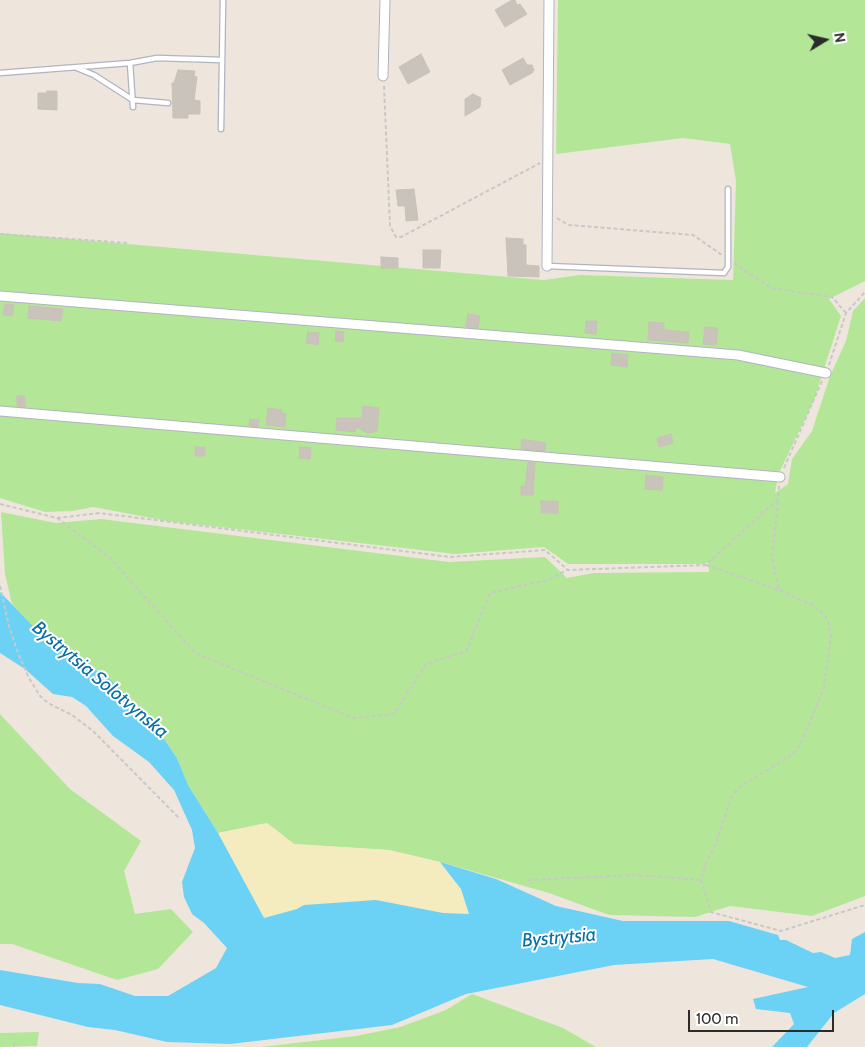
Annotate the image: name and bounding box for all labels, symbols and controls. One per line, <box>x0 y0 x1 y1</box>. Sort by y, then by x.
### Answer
north arrow <box>800 15 850 65</box>
text: N <box>830 31 849 44</box>
water label: Bystrytsia Solotvynska <box>27 616 173 744</box>
water label: Bystrytsia <box>521 923 597 953</box>
scale bar <box>690 1000 836 1032</box>
text: 100 m <box>696 1010 738 1028</box>

